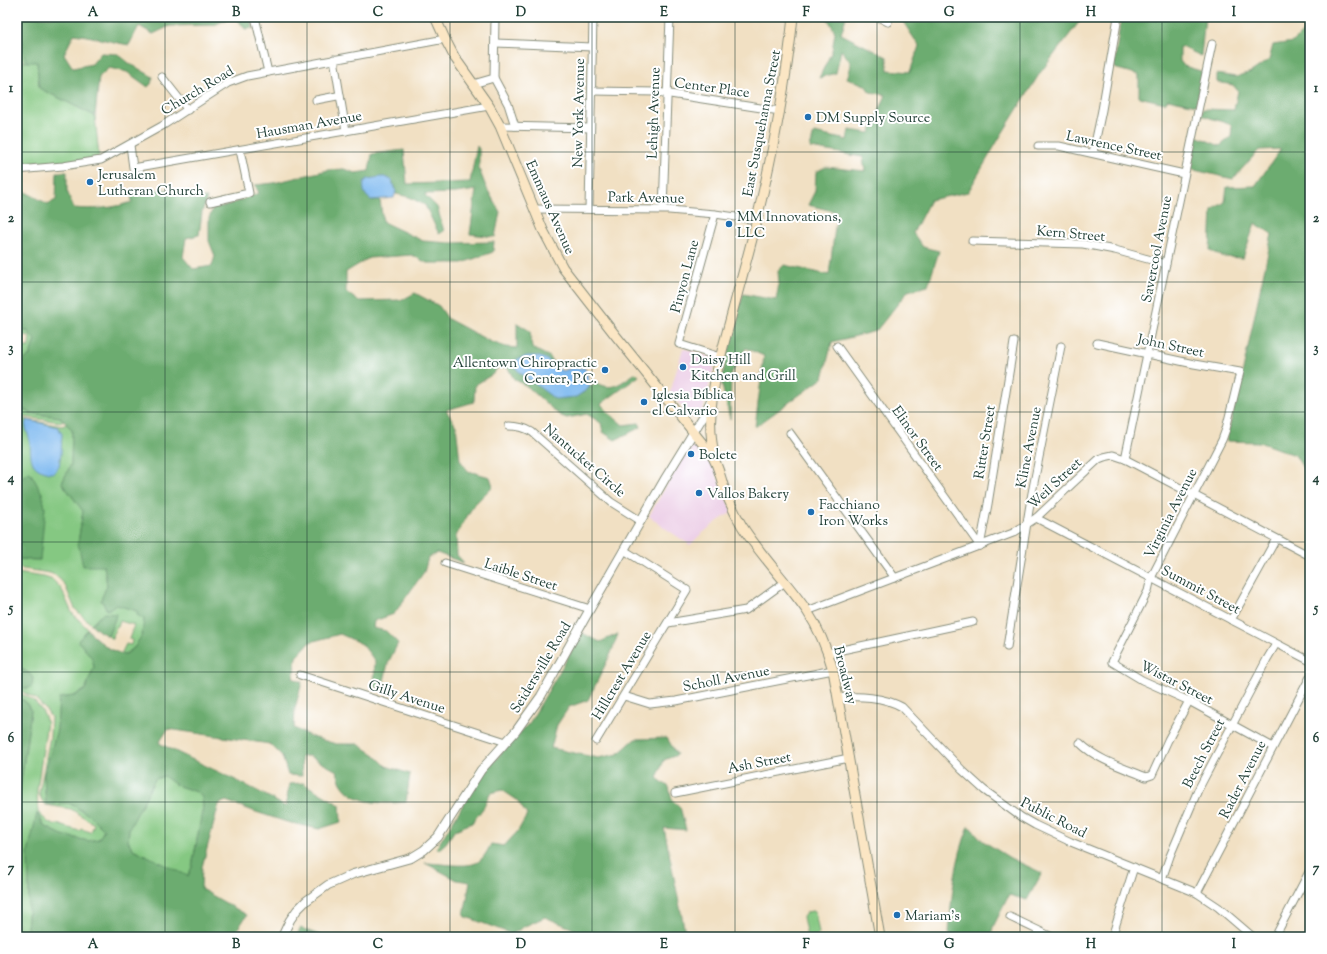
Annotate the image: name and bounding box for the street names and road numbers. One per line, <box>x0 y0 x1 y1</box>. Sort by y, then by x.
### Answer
street label: East Susquehanna Street <box>739 48 787 198</box>
street label: New York Avenue <box>569 58 591 168</box>
street label: Church Road <box>158 62 238 121</box>
street label: Lehigh Avenue <box>643 67 667 159</box>
street label: Center Place <box>673 74 751 104</box>
street label: Hausman Avenue <box>255 107 364 145</box>
street label: Lawrence Street <box>1064 127 1163 167</box>
street label: Emmaus Avenue <box>519 158 579 258</box>
street label: Park Avenue <box>608 188 684 210</box>
street label: Savercool Avenue <box>1138 194 1178 305</box>
street label: Kern Street <box>1036 222 1106 248</box>
street label: Pinyon Lane <box>667 238 705 315</box>
street label: John Street <box>1135 330 1206 364</box>
street label: Elinor Street <box>886 402 947 476</box>
street label: Ritter Street <box>970 404 1002 481</box>
street label: Kline Avenue <box>1012 405 1048 490</box>
street label: Nantucket Circle <box>538 420 629 503</box>
street label: Weil Street <box>1024 454 1087 515</box>
street label: Virginia Avenue <box>1140 465 1203 563</box>
street label: Laible Street <box>481 555 560 597</box>
street label: Summit Street <box>1157 561 1244 620</box>
street label: Seidersville Road <box>506 618 577 718</box>
street label: Hillcrest Avenue <box>588 628 657 724</box>
street label: Broadway <box>827 644 861 707</box>
street label: Wistar Street <box>1136 657 1216 711</box>
street label: Scholl Avenue <box>681 662 771 698</box>
street label: Gilly Avenue <box>365 676 447 720</box>
street label: Beech Street <box>1179 716 1231 792</box>
street label: Rader Avenue <box>1215 737 1272 823</box>
street label: Ash Street <box>726 748 793 780</box>
street label: Public Road <box>1017 794 1090 844</box>

